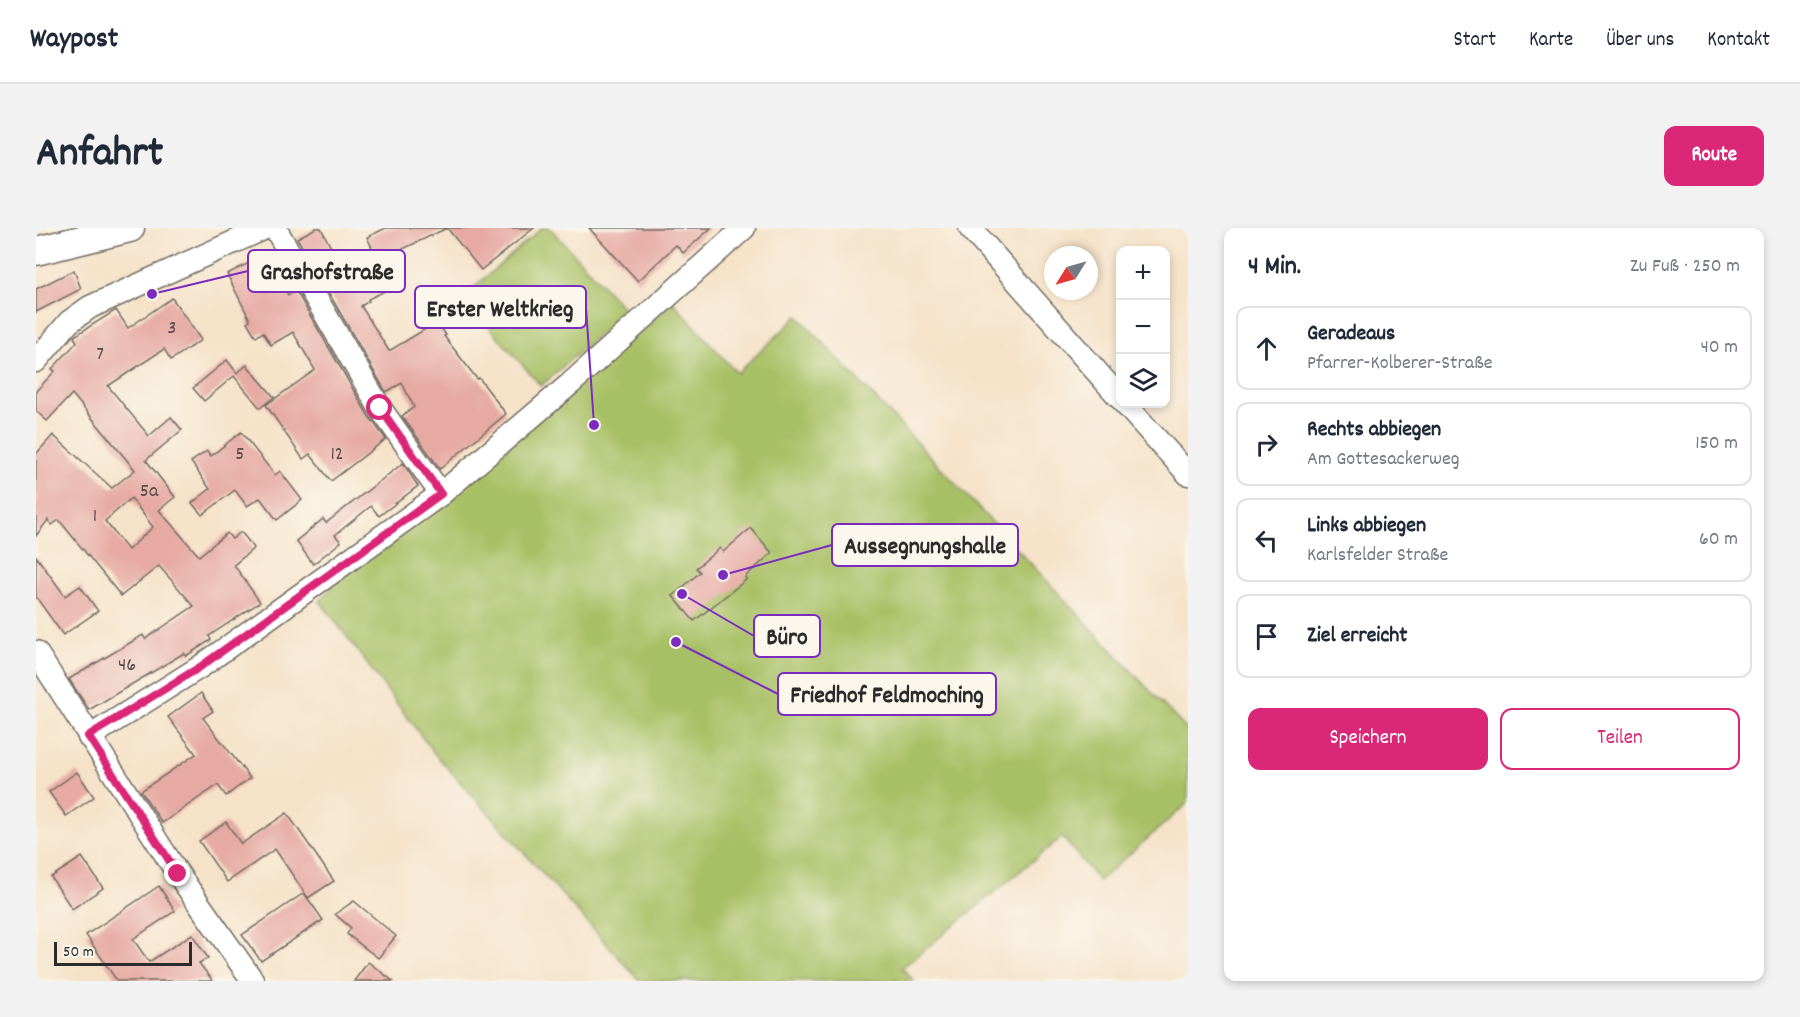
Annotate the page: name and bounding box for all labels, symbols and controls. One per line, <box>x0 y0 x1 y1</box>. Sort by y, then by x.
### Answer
text: Waypost <box>30 21 118 61</box>
text: Start <box>1454 26 1496 56</box>
text: Karte <box>1529 26 1573 56</box>
text: Über uns <box>1606 26 1674 56</box>
text: Kontakt <box>1707 26 1770 56</box>
text: Anfahrt <box>36 126 163 186</box>
button: Route <box>1664 126 1764 186</box>
north arrow <box>1044 246 1098 300</box>
map controls <box>1116 246 1170 408</box>
button: + <box>1116 246 1170 300</box>
text: 4 Min. <box>1248 249 1301 286</box>
callout: Grashofstraße <box>248 250 405 292</box>
text: Zu Fuß · 250 m <box>1630 253 1740 281</box>
text: Grashofstraße <box>260 257 394 291</box>
callout: Erster Weltkrieg <box>415 286 586 328</box>
text: Erster Weltkrieg <box>427 294 573 328</box>
button: − <box>1116 300 1170 354</box>
house number: 3 <box>168 315 176 343</box>
text: Geradeaus <box>1307 319 1395 350</box>
icon: ahead <box>1250 332 1283 365</box>
text: 40 m <box>1700 334 1738 362</box>
house number: 7 <box>96 341 104 369</box>
text: Pfarrer-Kolberer-Straße <box>1307 350 1493 378</box>
button: layers <box>1116 354 1170 408</box>
route start <box>366 394 392 420</box>
text: Rechts abbiegen <box>1307 415 1441 446</box>
icon: right <box>1250 428 1283 461</box>
text: 150 m <box>1695 430 1738 458</box>
house number: 5 <box>235 441 245 469</box>
house number: 12 <box>330 441 344 469</box>
text: Am Gottesackerweg <box>1307 446 1460 474</box>
house number: 5a <box>140 478 159 506</box>
house number: 1 <box>93 503 97 531</box>
text: Links abbiegen <box>1307 511 1426 542</box>
callout: Aussegnungshalle <box>832 524 1018 566</box>
icon: left <box>1250 524 1283 557</box>
text: 60 m <box>1699 526 1738 554</box>
text: Aussegnungshalle <box>844 531 1006 565</box>
text: Karlsfelder Straße <box>1307 542 1448 570</box>
callout: Büro <box>754 615 820 657</box>
icon: arrive <box>1250 620 1283 653</box>
text: Ziel erreicht <box>1307 621 1407 652</box>
text: Büro <box>766 622 808 656</box>
house number: 46 <box>118 652 136 680</box>
callout: Friedhof Feldmoching <box>778 673 996 715</box>
text: Friedhof Feldmoching <box>790 680 984 714</box>
button: Speichern <box>1248 708 1488 770</box>
button: Teilen <box>1500 708 1740 770</box>
route end <box>164 860 190 886</box>
scale bar <box>54 939 192 966</box>
text: 50 m <box>63 941 94 964</box>

